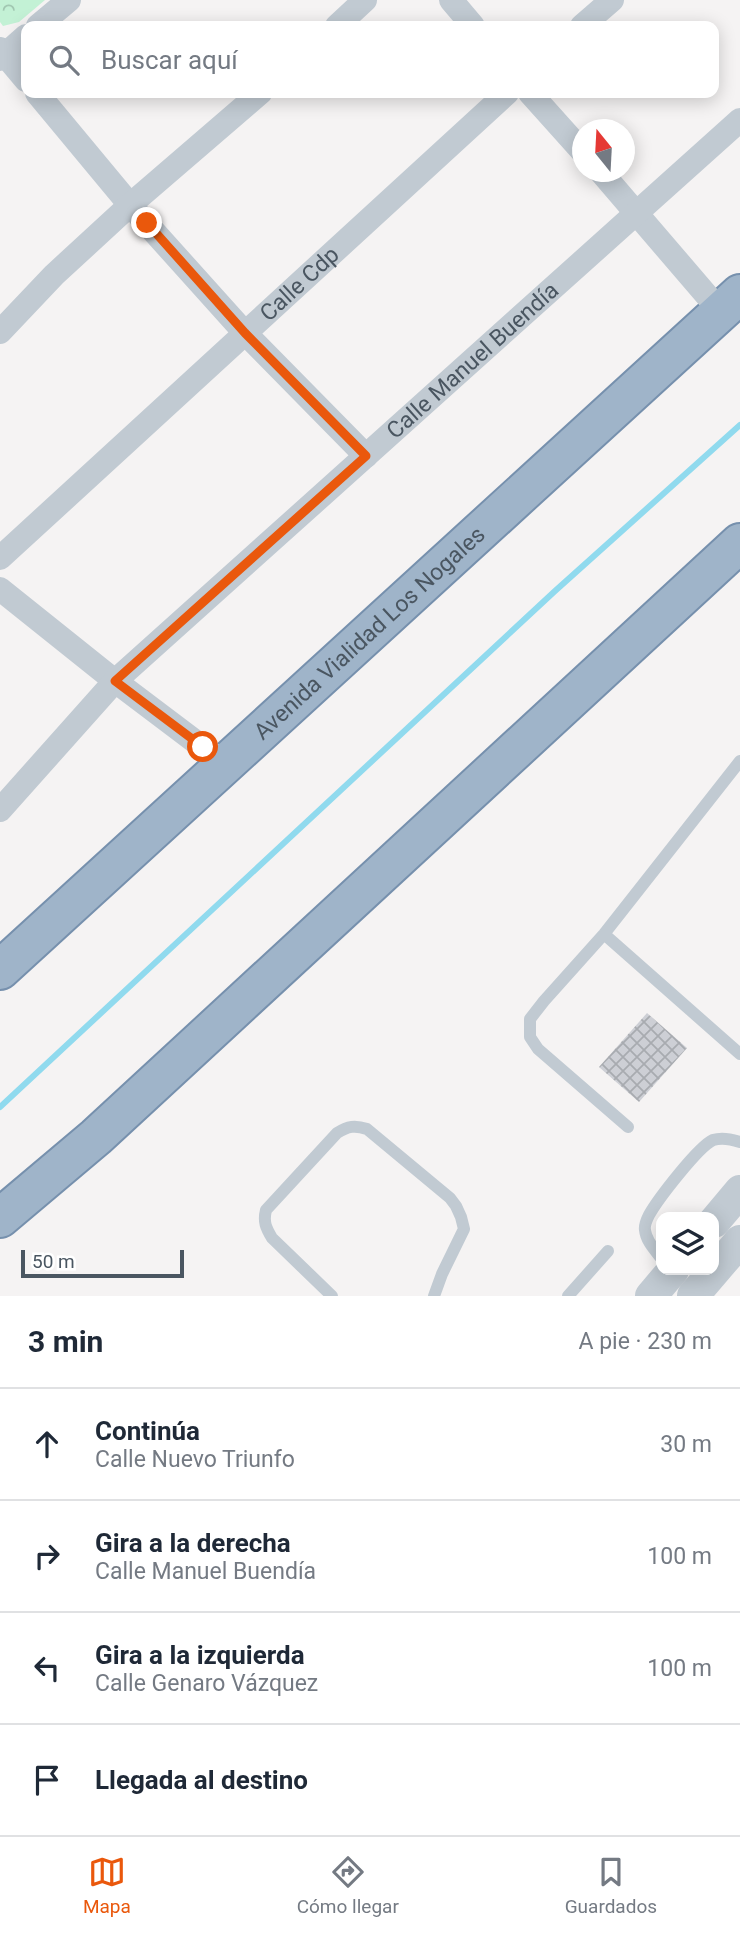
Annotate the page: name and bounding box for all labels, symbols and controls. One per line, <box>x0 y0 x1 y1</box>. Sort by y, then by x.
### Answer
search box <box>21 21 719 98</box>
icon: search <box>45 41 83 79</box>
text: Buscar aquí <box>101 45 238 75</box>
north arrow <box>572 119 635 182</box>
route end <box>131 207 162 238</box>
street label: Calle Cdp <box>254 241 344 326</box>
street label: Calle Manuel Buendía <box>381 276 564 444</box>
street label: Avenida Vialidad Los Nogales <box>248 521 490 745</box>
route start <box>187 731 218 762</box>
map controls <box>656 1212 719 1275</box>
button: layers <box>656 1212 719 1275</box>
scale bar <box>21 1247 184 1279</box>
text: 50 m <box>32 1250 75 1273</box>
text: 3 min <box>28 1324 103 1359</box>
text: A pie · 230 m <box>579 1328 712 1355</box>
text: Continúa <box>95 1416 200 1446</box>
icon: ahead <box>28 1425 66 1463</box>
text: 30 m <box>660 1431 712 1458</box>
text: Calle Nuevo Triunfo <box>95 1446 295 1473</box>
text: Gira a la derecha <box>95 1528 291 1558</box>
icon: right <box>28 1537 66 1575</box>
text: 100 m <box>647 1543 712 1570</box>
text: Calle Manuel Buendía <box>95 1558 316 1585</box>
text: Gira a la izquierda <box>95 1640 305 1670</box>
icon: left <box>28 1649 66 1687</box>
text: 100 m <box>647 1655 712 1682</box>
text: Calle Genaro Vázquez <box>95 1670 318 1697</box>
icon: arrive <box>28 1761 66 1799</box>
text: Llegada al destino <box>95 1765 308 1795</box>
tab: Mapa <box>83 1853 131 1918</box>
tab: Cómo llegar <box>297 1853 399 1918</box>
tab: Guardados <box>565 1853 657 1918</box>

